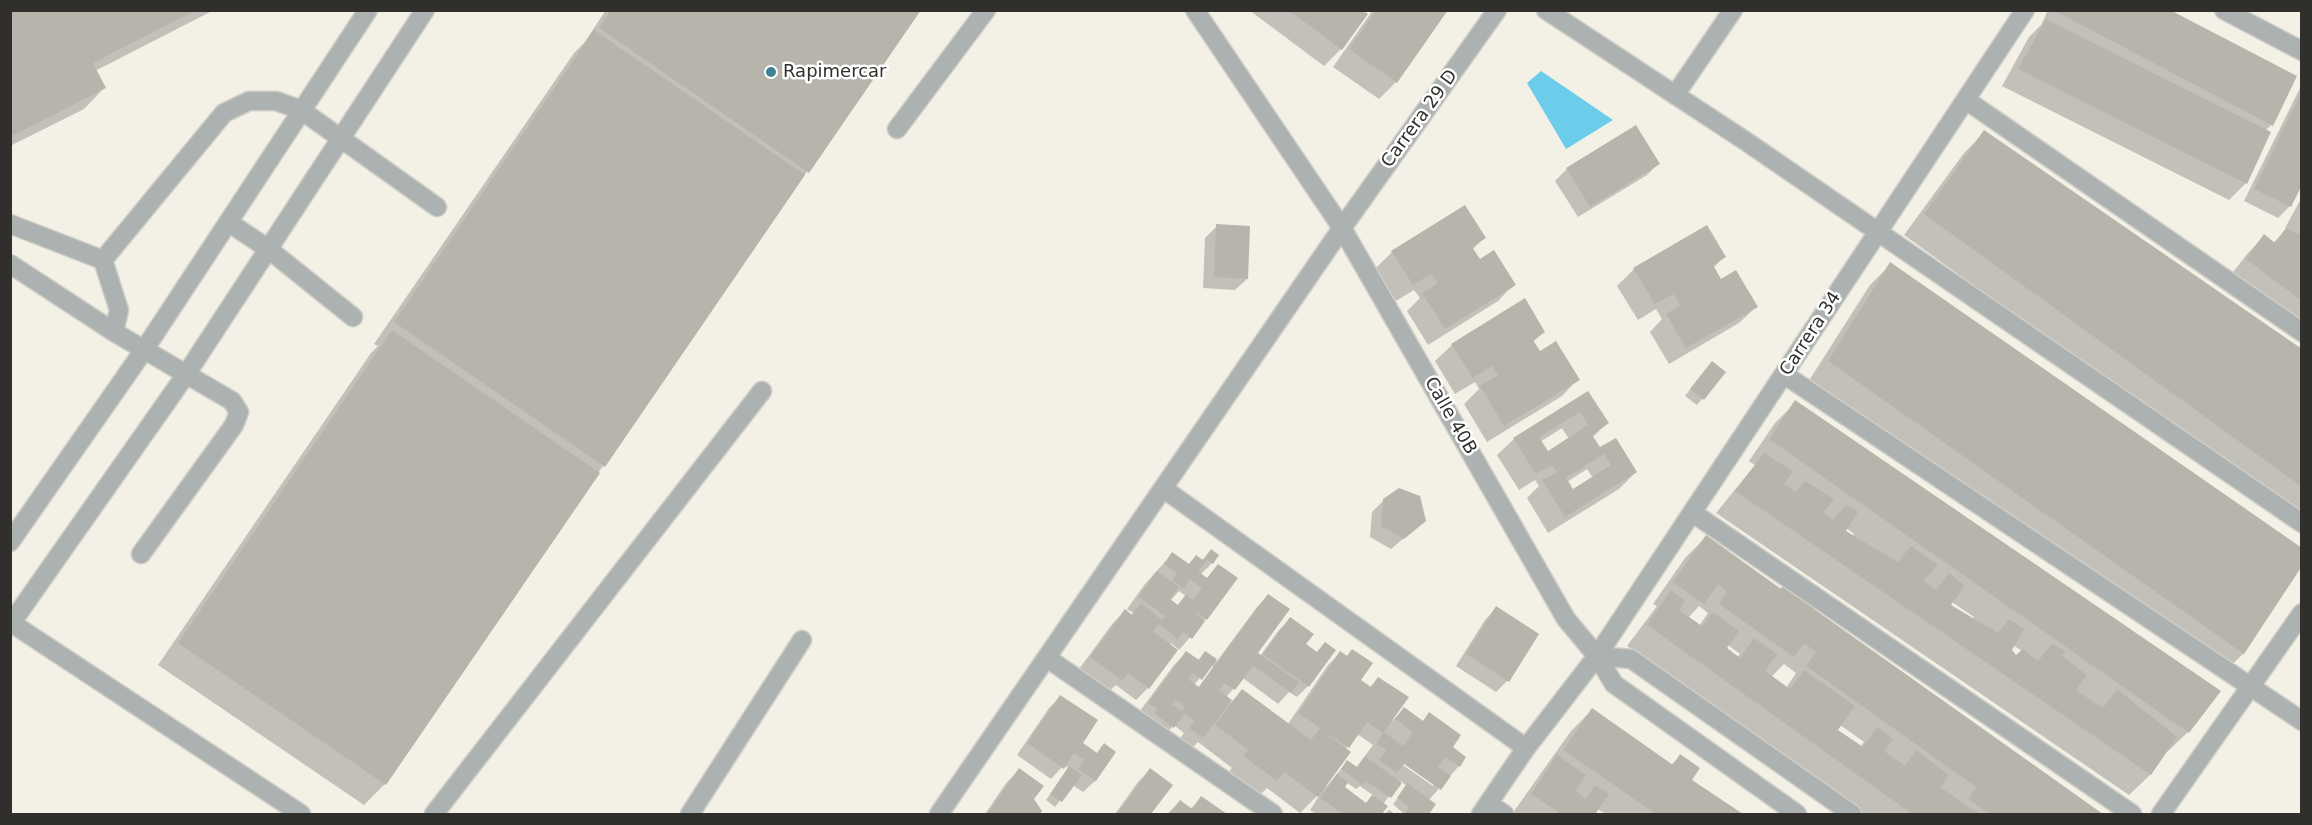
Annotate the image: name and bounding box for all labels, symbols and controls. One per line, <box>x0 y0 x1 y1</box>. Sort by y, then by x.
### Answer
place label: Rapimercar <box>783 61 887 83</box>
marker: Rapimercar <box>764 65 778 79</box>
street label: Carrera 29 D <box>1377 66 1463 172</box>
street label: Carrera 34 <box>1776 288 1846 380</box>
street label: Calle 40B <box>1419 374 1481 458</box>

